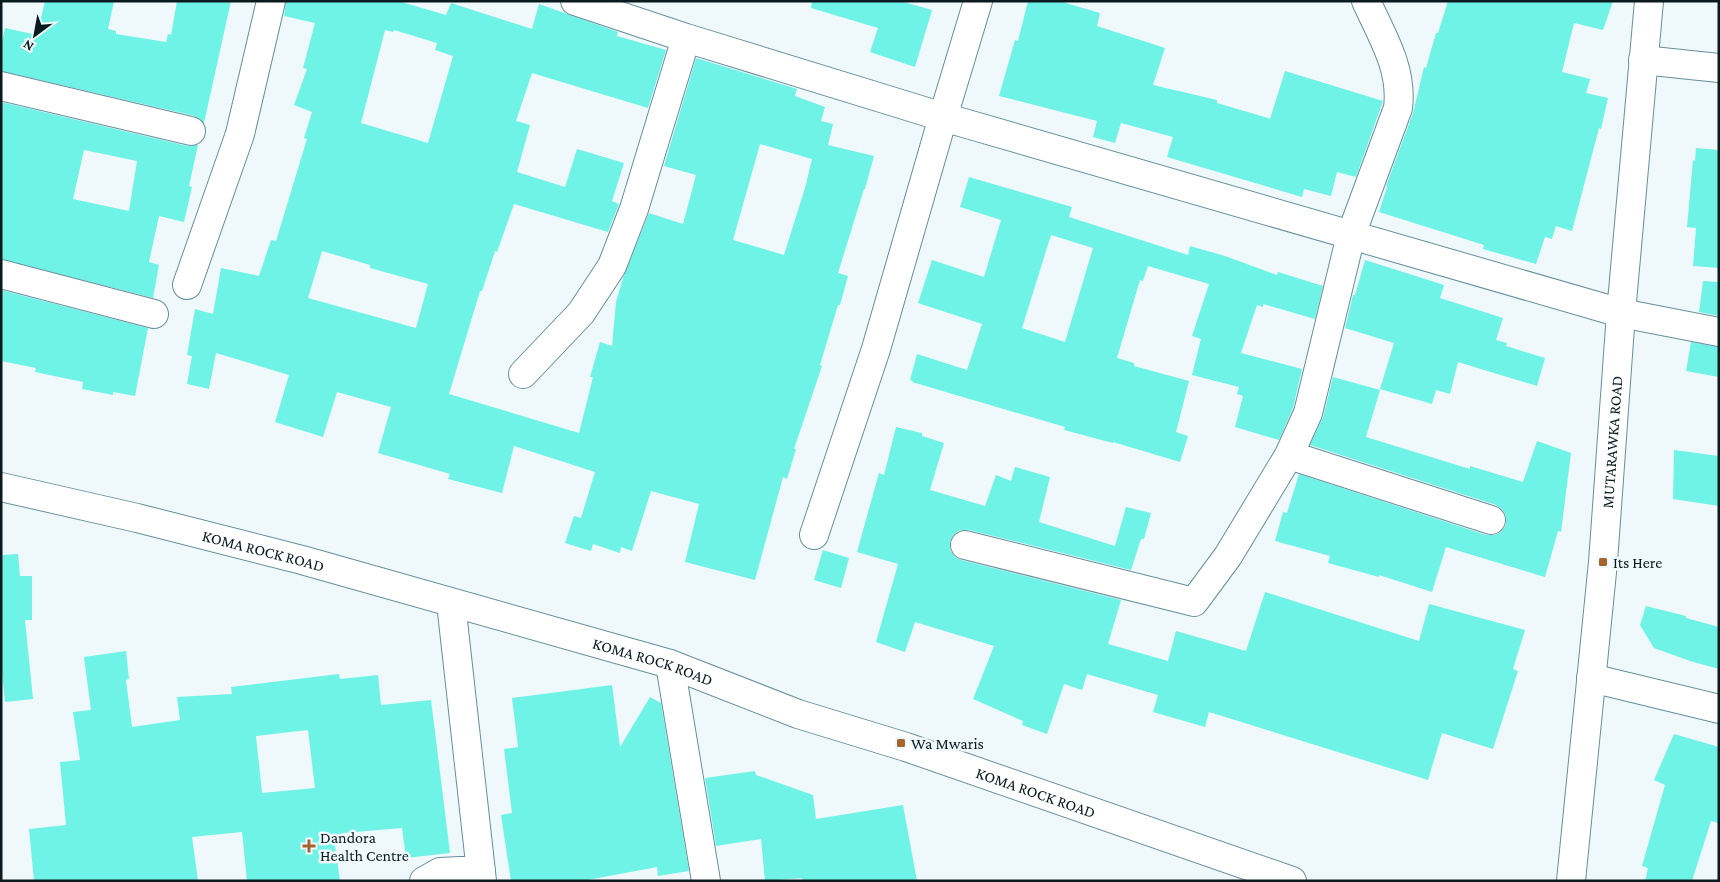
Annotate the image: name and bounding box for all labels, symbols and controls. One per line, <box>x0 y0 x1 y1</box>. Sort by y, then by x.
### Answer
north arrow <box>10 10 60 60</box>
text: N <box>19 36 36 55</box>
street label: MUTARAWKA ROAD <box>1598 375 1625 509</box>
street label: KOMA ROCK ROAD <box>201 527 326 574</box>
place label: Its Here <box>1613 554 1662 571</box>
marker: Its Here <box>1597 556 1609 568</box>
street label: KOMA ROCK ROAD <box>591 634 715 688</box>
place label: Wa Mwaris <box>911 735 984 752</box>
marker: Wa Mwaris <box>895 737 907 749</box>
street label: KOMA ROCK ROAD <box>974 764 1098 821</box>
place label: Dandora Health Centre <box>320 829 409 864</box>
marker: Dandora Health Centre <box>302 839 316 853</box>

